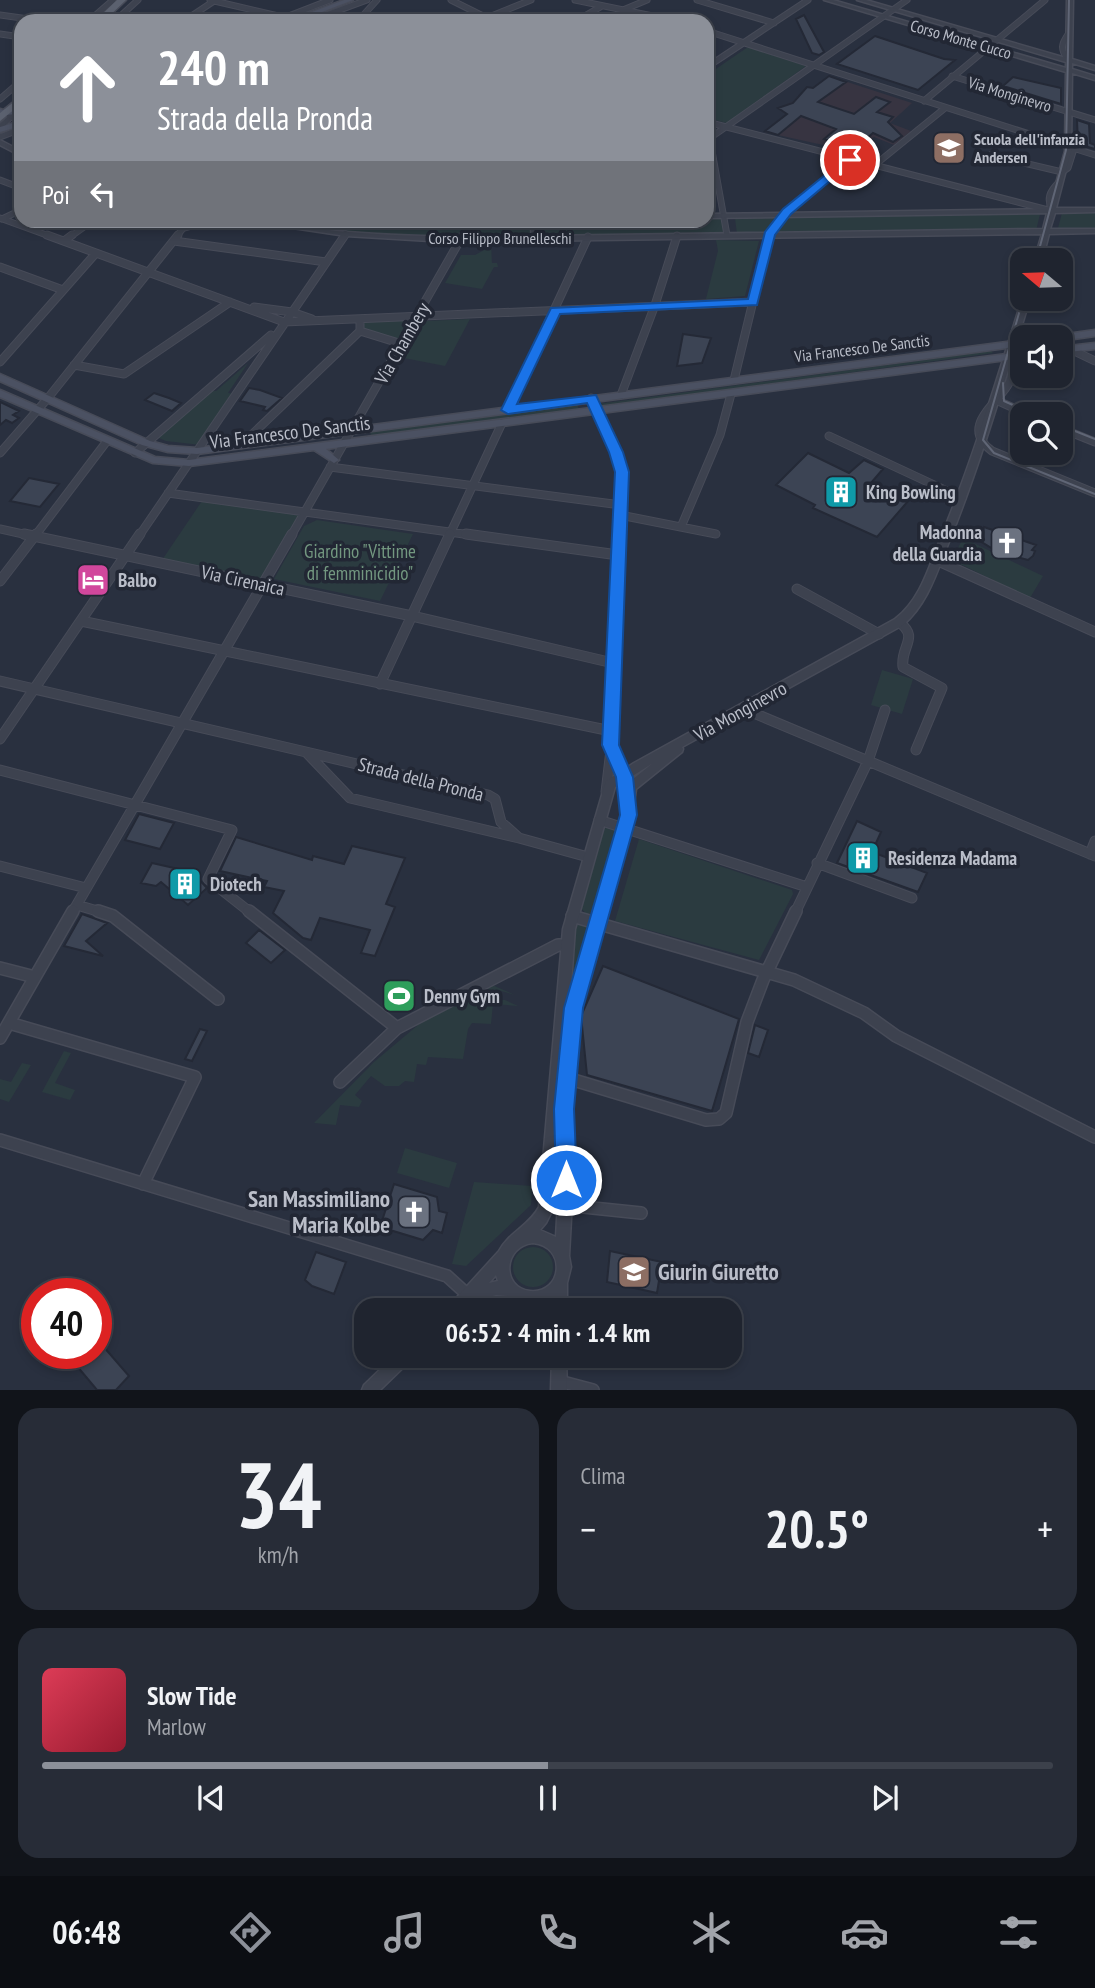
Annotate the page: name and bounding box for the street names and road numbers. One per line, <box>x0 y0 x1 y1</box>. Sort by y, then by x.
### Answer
street label: Corso Monte Cucco <box>908 15 1014 63</box>
street label: Via Monginevro <box>965 72 1054 116</box>
street label: Corso Filippo Brunelleschi <box>428 228 572 248</box>
street label: Via Chambery <box>369 297 435 389</box>
street label: Via Francesco De Sanctis <box>792 330 931 366</box>
street label: Via Francesco De Sanctis <box>207 410 372 454</box>
street label: Via Cirenaica <box>198 559 287 601</box>
street label: Via Monginevro <box>689 676 791 747</box>
street label: Strada della Pronda <box>356 752 486 806</box>

